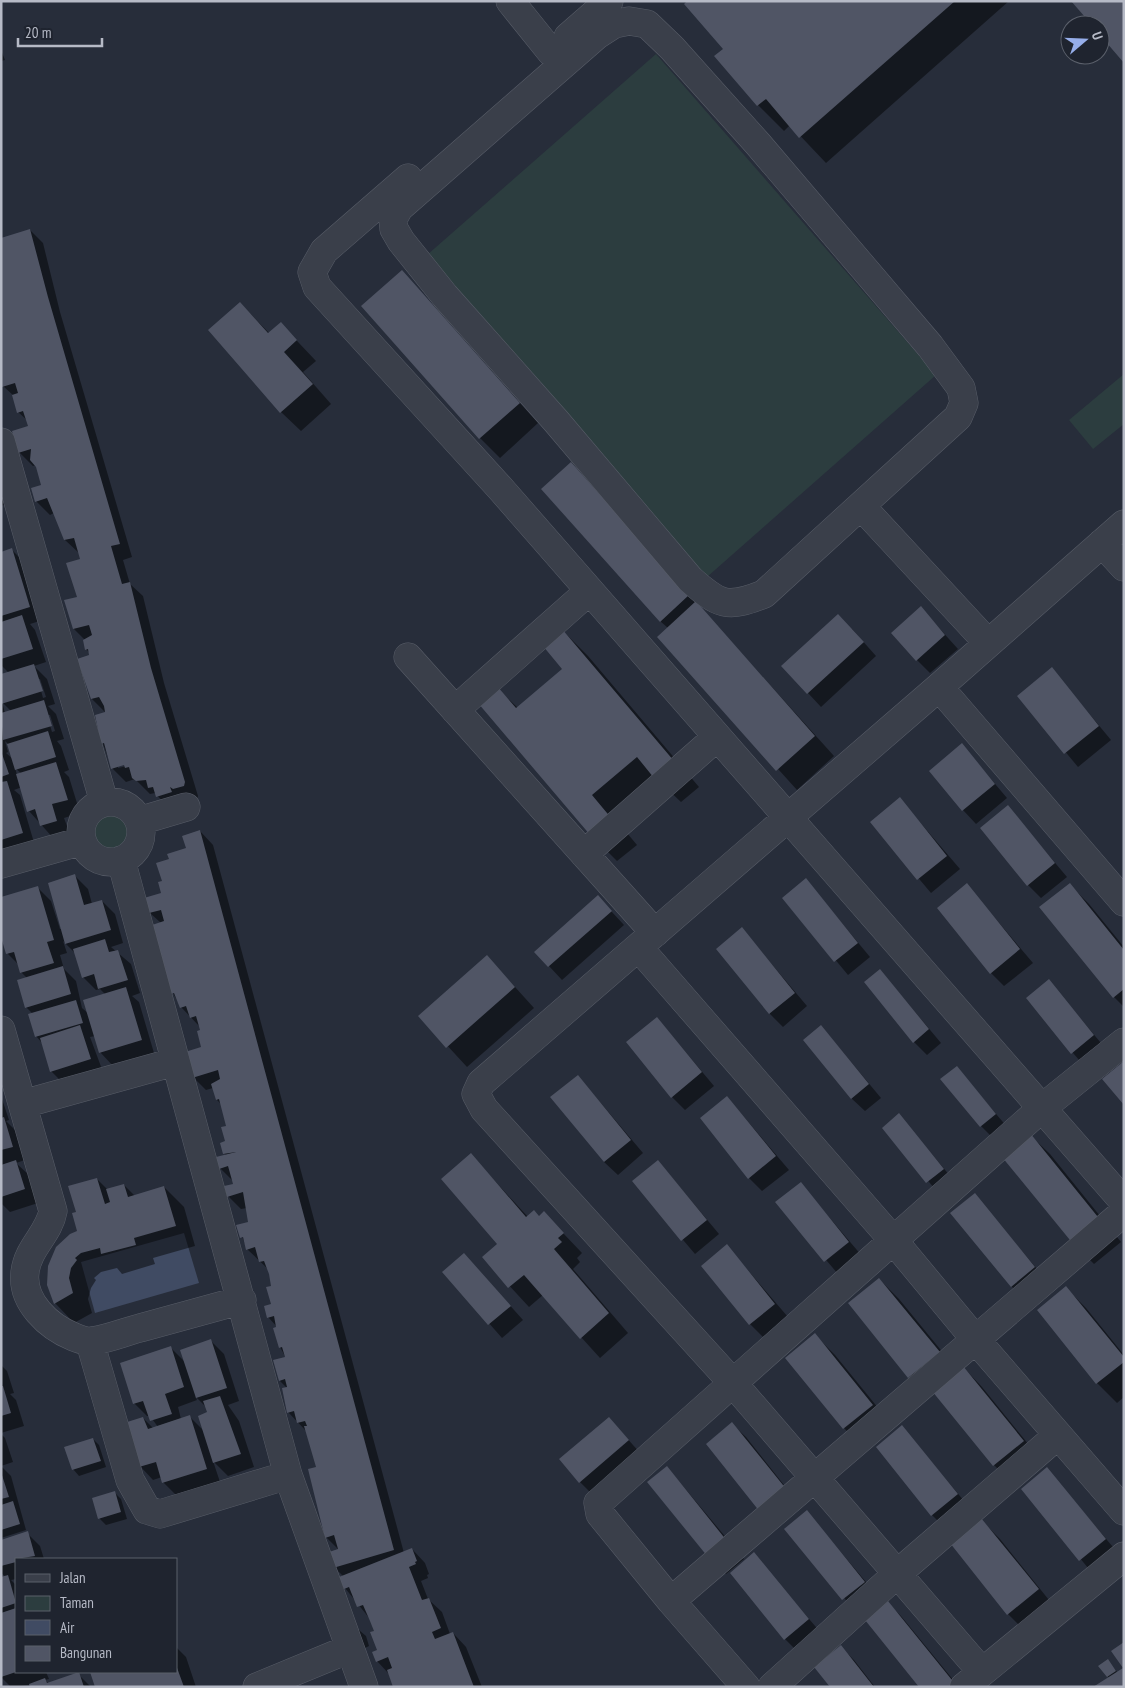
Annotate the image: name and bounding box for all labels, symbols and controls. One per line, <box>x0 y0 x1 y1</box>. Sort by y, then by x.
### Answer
scale bar <box>18 15 101 47</box>
north arrow <box>1060 15 1110 65</box>
text: 20 m <box>25 23 51 42</box>
text: U <box>1088 29 1107 42</box>
legend <box>15 1558 178 1673</box>
text: Jalan <box>59 1568 86 1587</box>
text: Taman <box>60 1593 94 1612</box>
text: Air <box>60 1618 75 1637</box>
text: Bangunan <box>60 1643 112 1662</box>

